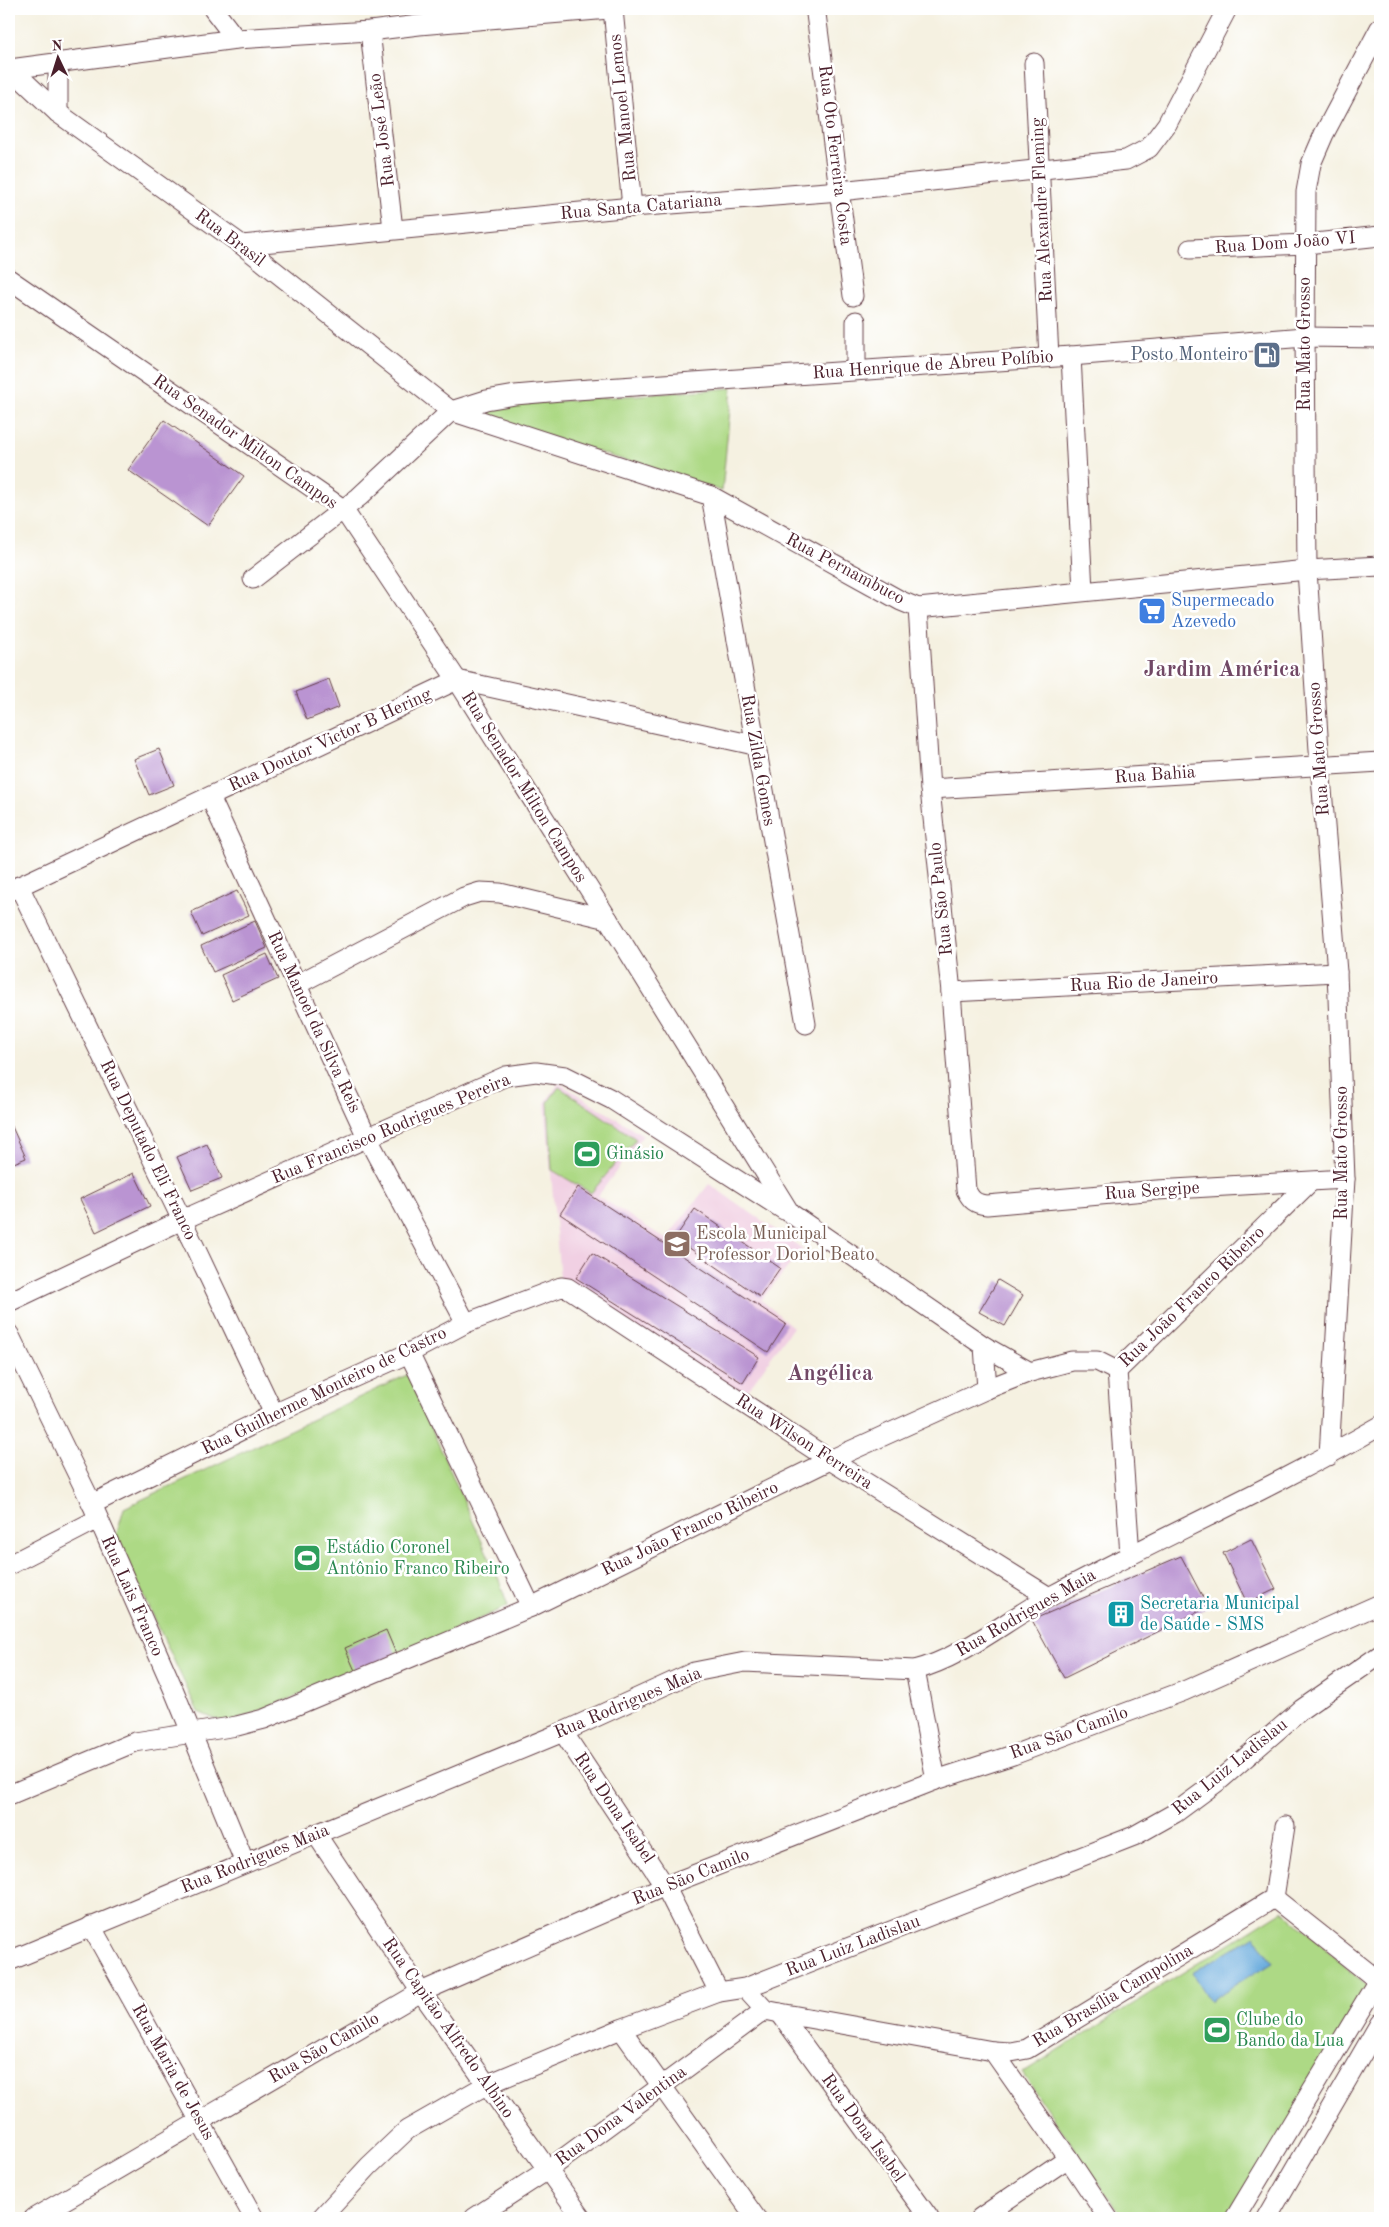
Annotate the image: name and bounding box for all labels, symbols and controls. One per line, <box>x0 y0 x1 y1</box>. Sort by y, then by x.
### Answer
north arrow <box>32 32 82 82</box>
street label: Rua Manoel Lemos <box>606 33 640 183</box>
text: N <box>51 39 63 53</box>
street label: Rua Oto Ferreira Costa <box>815 64 855 246</box>
street label: Rua José Leão <box>366 72 398 188</box>
street label: Rua Alexandre Fleming <box>1028 117 1056 303</box>
street label: Rua Santa Catariana <box>559 191 723 223</box>
street label: Rua Brasil <box>192 206 269 270</box>
street label: Rua Dom João VI <box>1214 229 1356 257</box>
street label: Rua Mato Grosso <box>1296 277 1314 411</box>
fuel station icon: Posto Monteiro <box>1252 340 1282 370</box>
place label: Posto Monteiro <box>1130 346 1248 364</box>
street label: Rua Henrique de Abreu Políbio <box>812 348 1054 382</box>
street label: Rua Senador Milton Campos <box>149 371 341 513</box>
street label: Rua Pernambuco <box>783 530 908 608</box>
place label: Supermecado Azevedo <box>1171 592 1274 631</box>
supermarket icon: Supermecado Azevedo <box>1137 596 1167 626</box>
district label: Jardim América <box>1144 659 1300 681</box>
street label: Rua Mato Grosso <box>1305 681 1333 817</box>
street label: Rua Doutor Victor B Hering <box>226 685 435 795</box>
street label: Rua Senador Milton Campos <box>458 688 590 886</box>
street label: Rua Zilda Gomes <box>738 693 778 827</box>
street label: Rua Bahia <box>1114 763 1196 787</box>
street label: Rua São Paulo <box>926 841 956 957</box>
street label: Rua Manoel da Silva Reis <box>264 928 364 1116</box>
street label: Rua Rio de Janeiro <box>1069 969 1219 995</box>
street label: Rua Deputado Eli Franco <box>96 1057 200 1243</box>
street label: Rua Francisco Rodrigues Pereira <box>269 1070 513 1188</box>
street label: Rua Mato Grosso <box>1333 1086 1351 1220</box>
sports icon: Ginásio <box>572 1139 602 1169</box>
place label: Ginásio <box>606 1145 664 1163</box>
street label: Rua Sergipe <box>1104 1179 1200 1203</box>
street label: Rua João Franco Ribeiro <box>1116 1223 1268 1371</box>
place label: Escola Municipal Professor Doriol Beato <box>696 1225 875 1264</box>
school or university icon: Escola Municipal Professor Doriol Beato <box>662 1229 692 1259</box>
street label: Rua Guilherme Monteiro de Castro <box>199 1324 450 1458</box>
district label: Angélica <box>787 1363 873 1385</box>
street label: Rua Wilson Ferreira <box>732 1391 876 1493</box>
street label: Rua João Franco Ribeiro <box>599 1478 781 1580</box>
street label: Rua Lais Franco <box>97 1533 167 1659</box>
place label: Estádio Coronel Antônio Franco Ribeiro <box>326 1539 510 1578</box>
sports icon: Estádio Coronel Antônio Franco Ribeiro <box>292 1543 322 1573</box>
street label: Rua Rodrigues Maia <box>953 1566 1099 1660</box>
place label: Secretaria Municipal de Saúde - SMS <box>1140 1595 1300 1634</box>
building icon: Secretaria Municipal de Saúde - SMS <box>1106 1599 1136 1629</box>
street label: Rua Rodrigues Maia <box>552 1664 704 1742</box>
street label: Rua São Camilo <box>1007 1703 1131 1763</box>
street label: Rua Luiz Ladislau <box>1169 1715 1291 1819</box>
street label: Rua Dona Isabel <box>570 1749 658 1867</box>
street label: Rua Rodrigues Maia <box>178 1821 332 1897</box>
street label: Rua São Camilo <box>630 1845 752 1909</box>
street label: Rua Luiz Ladislau <box>783 1912 923 1980</box>
street label: Rua Capitão Alfredo Albino <box>379 1935 517 2122</box>
street label: Rua Brasília Campolina <box>1030 1941 1196 2051</box>
street label: Rua Maria de Jesus <box>128 2001 218 2143</box>
street label: Rua São Camilo <box>266 2009 382 2087</box>
place label: Clube do Bando da Lua <box>1236 2011 1344 2050</box>
sports icon: Clube do Bando da Lua <box>1202 2015 1232 2045</box>
street label: Rua Dona Valentina <box>552 2063 690 2169</box>
street label: Rua Dona Isabel <box>818 2070 908 2186</box>

